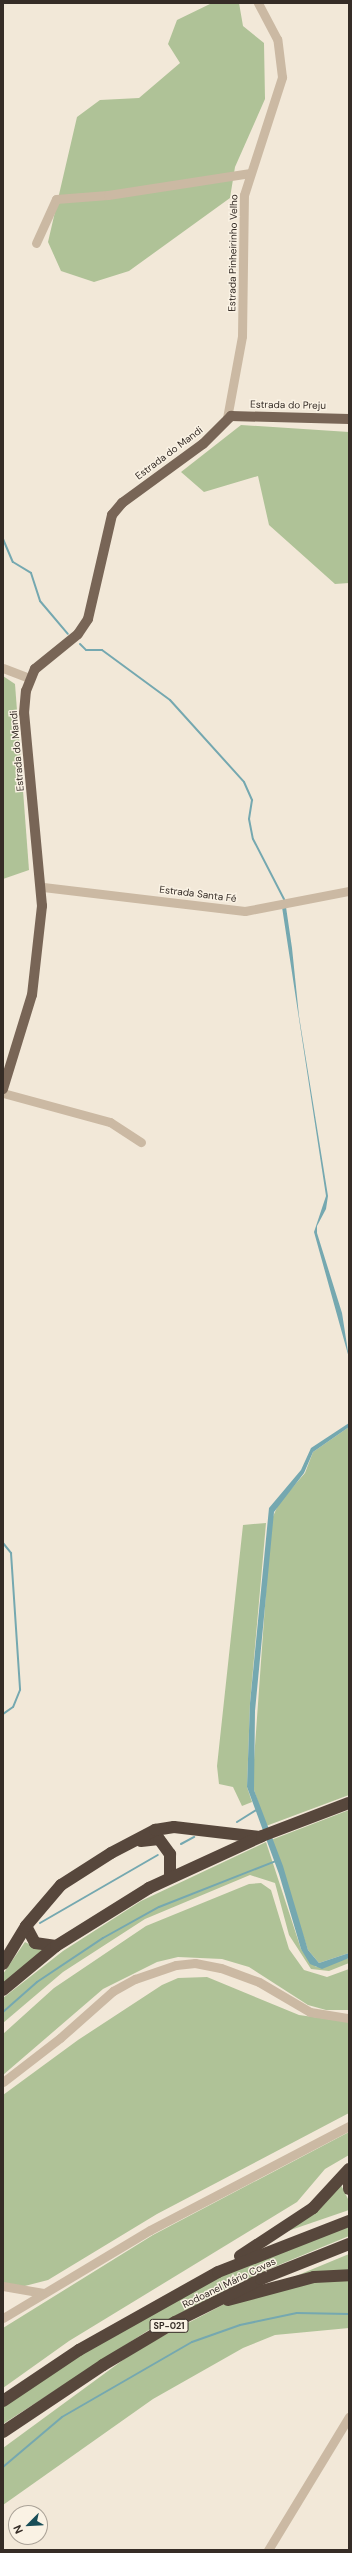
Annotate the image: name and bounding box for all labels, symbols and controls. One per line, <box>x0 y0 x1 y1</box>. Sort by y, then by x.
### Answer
street label: Estrada Pinheirinho Velho <box>226 194 240 312</box>
street label: Estrada do Preju <box>250 398 326 412</box>
street label: Estrada do Mandi <box>133 424 205 482</box>
street label: Estrada do Mandi <box>7 710 27 792</box>
street label: Estrada Santa Fé <box>159 883 237 905</box>
street label: Rodoanel Mário Covas <box>180 2255 278 2311</box>
road number: SP-021 <box>149 2319 189 2333</box>
north arrow <box>8 2505 48 2545</box>
text: N <box>10 2523 26 2536</box>

